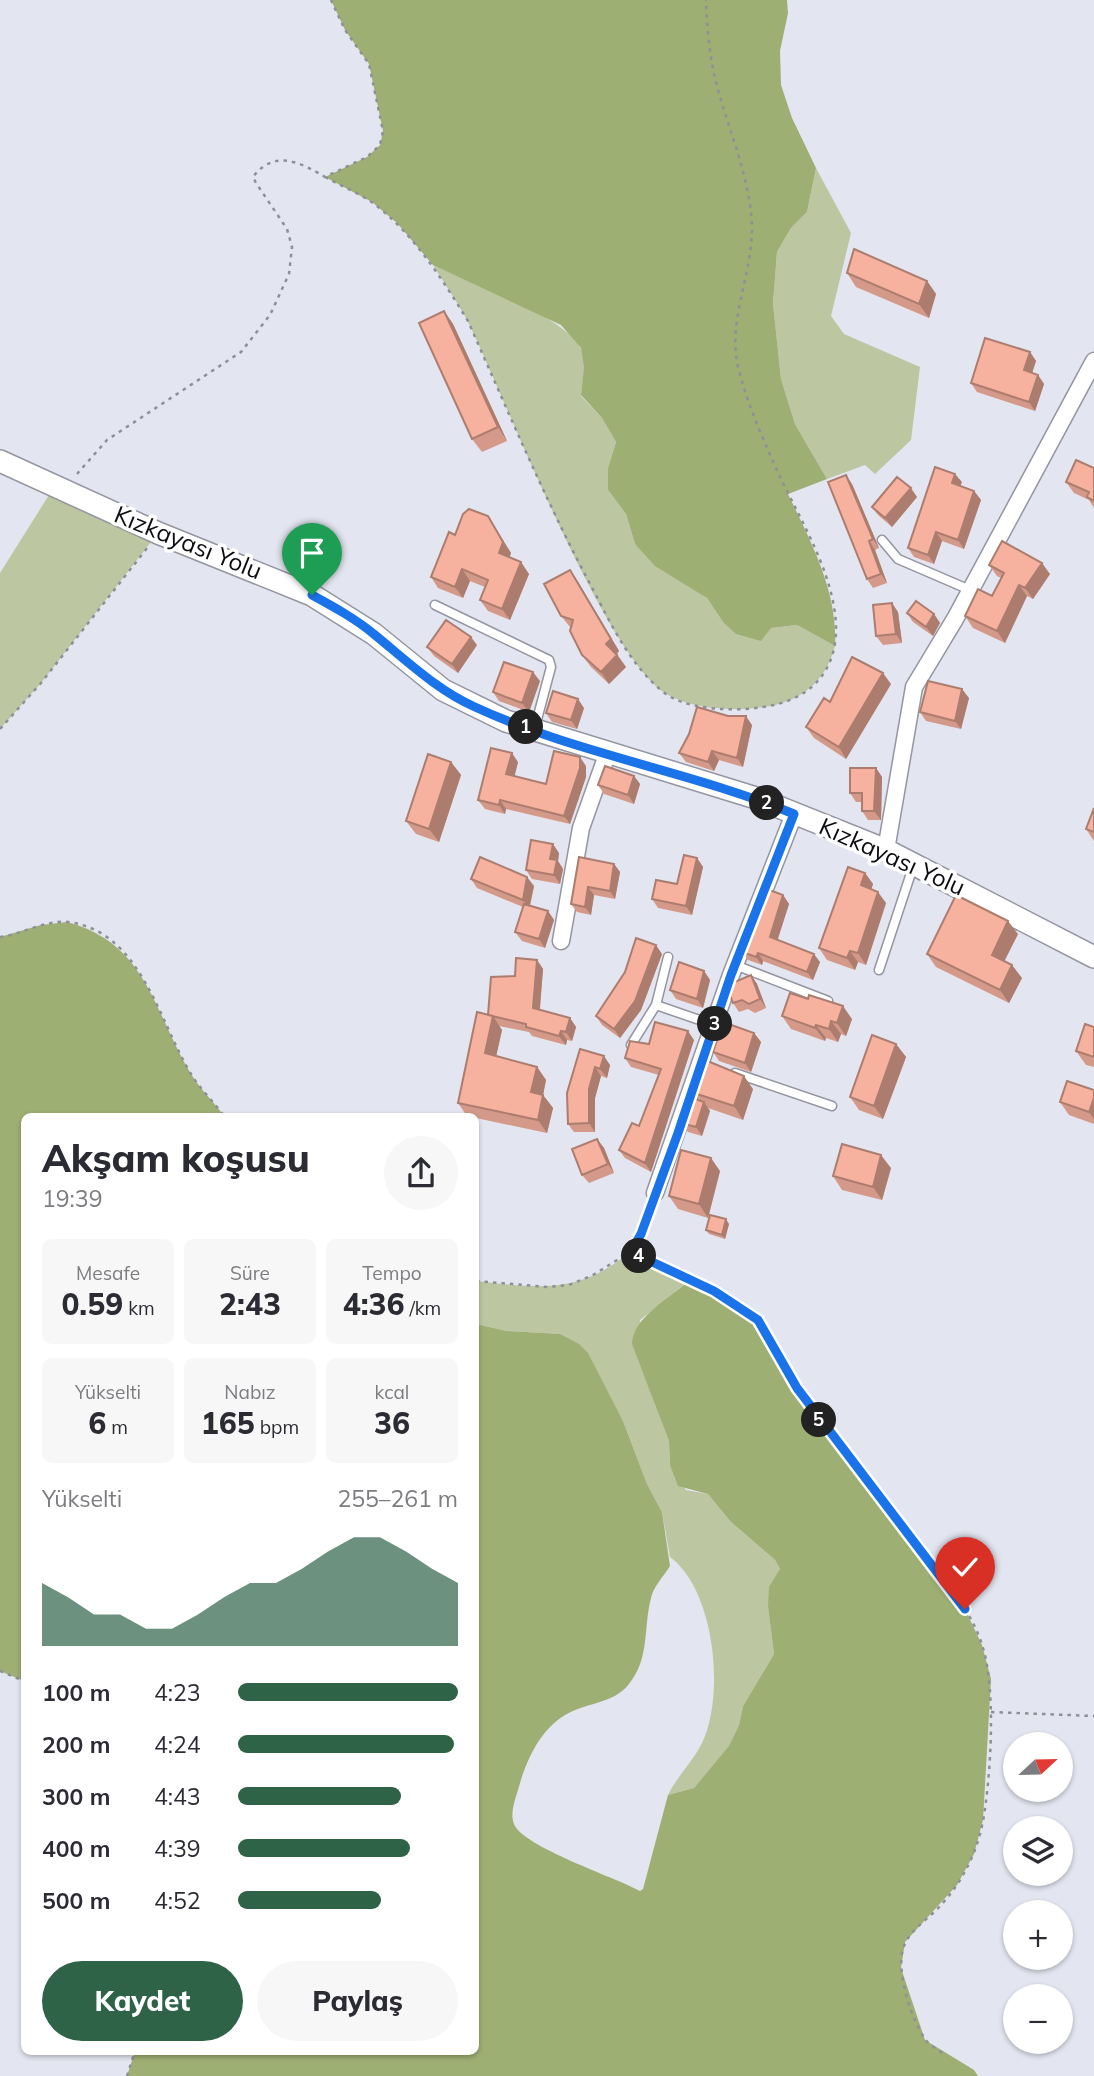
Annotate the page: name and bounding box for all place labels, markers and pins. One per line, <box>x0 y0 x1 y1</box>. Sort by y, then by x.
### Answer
pin <box>282 523 342 595</box>
pin: 1 <box>508 710 544 744</box>
pin: 2 <box>750 786 784 820</box>
pin: 3 <box>698 1006 732 1042</box>
pin: 4 <box>622 1238 656 1274</box>
pin: 5 <box>802 1402 836 1438</box>
pin <box>935 1537 995 1609</box>

